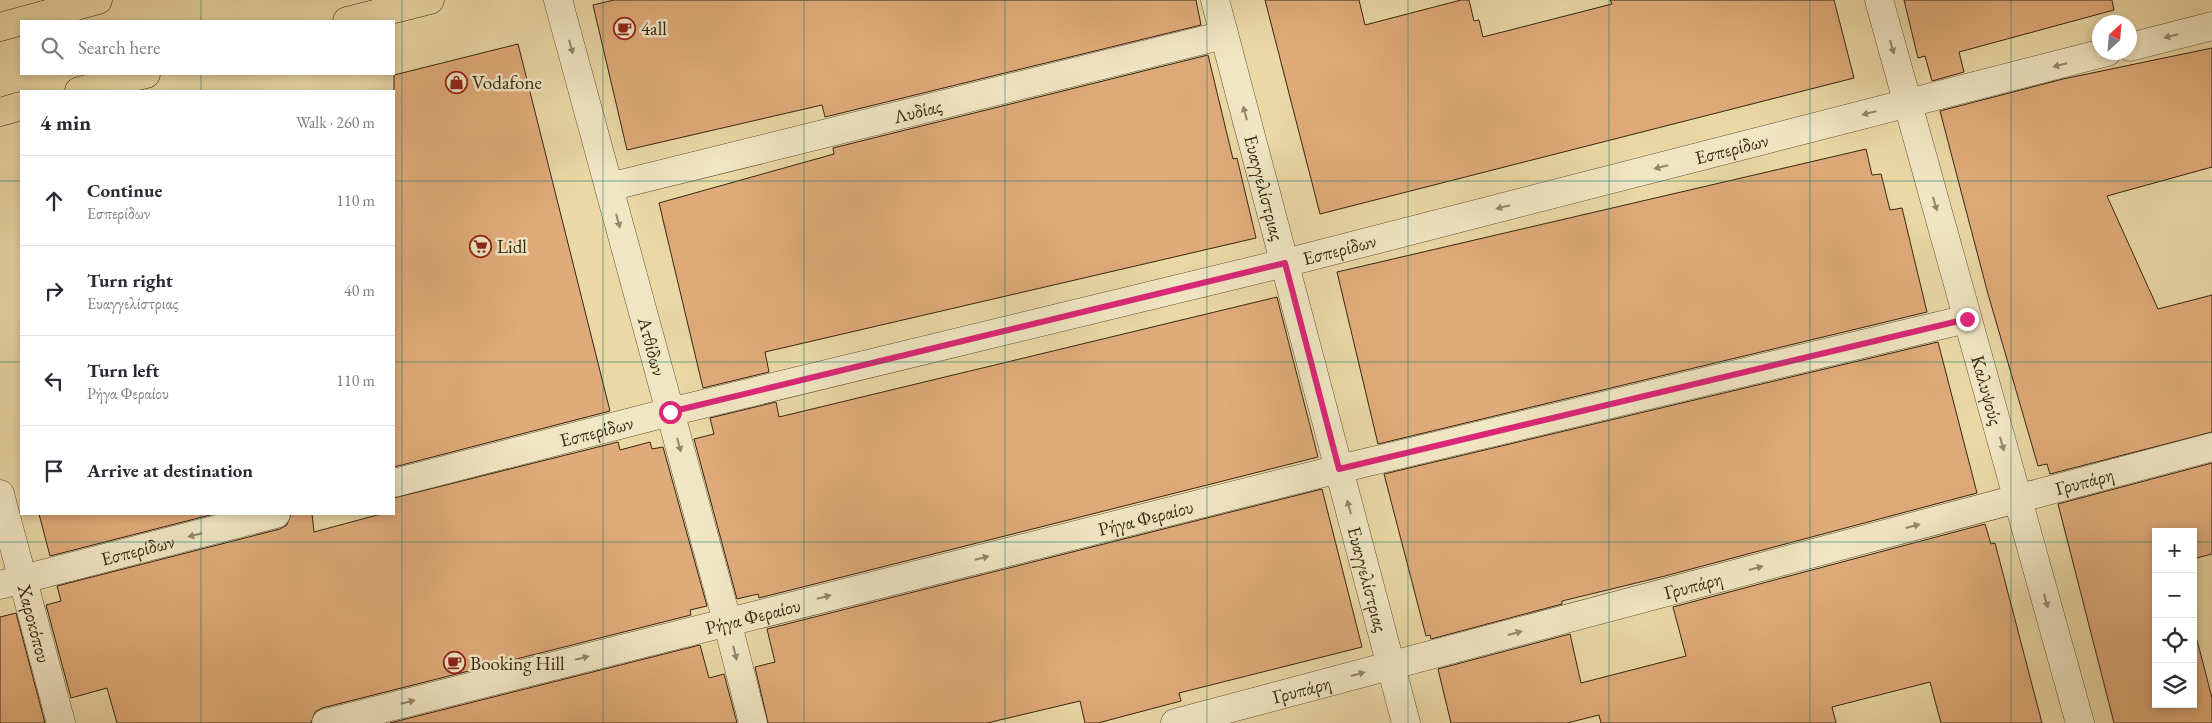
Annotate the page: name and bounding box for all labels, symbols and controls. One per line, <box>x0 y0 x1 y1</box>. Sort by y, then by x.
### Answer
north arrow <box>2092 15 2137 60</box>
cafe icon: 4all <box>613 16 637 40</box>
place label: 4all <box>641 16 667 41</box>
search box <box>20 20 395 75</box>
one-way arrow <box>2163 33 2178 41</box>
icon: search <box>38 34 66 62</box>
text: Search here <box>78 35 160 60</box>
one-way arrow <box>567 40 575 55</box>
one-way arrow <box>1888 40 1896 55</box>
one-way arrow <box>2053 61 2068 69</box>
shop icon: Vodafone <box>444 70 468 94</box>
place label: Vodafone <box>472 70 542 95</box>
street label: Λυδίας <box>890 93 945 129</box>
one-way arrow <box>1241 105 1249 120</box>
text: 4 min <box>40 109 91 136</box>
one-way arrow <box>1861 109 1876 117</box>
text: Walk · 260 m <box>296 112 375 133</box>
street label: Εσπερίδων <box>1692 127 1771 170</box>
street label: Ευαγγελίστριας <box>1239 132 1290 243</box>
one-way arrow <box>1653 163 1668 171</box>
text: Continue <box>87 178 162 203</box>
icon: ahead <box>40 187 68 215</box>
text: 110 m <box>336 190 375 211</box>
one-way arrow <box>1932 196 1940 211</box>
text: Εσπερίδων <box>87 203 150 224</box>
one-way arrow <box>1496 203 1511 211</box>
one-way arrow <box>615 213 623 228</box>
street label: Εσπερίδων <box>1300 228 1379 270</box>
supermarket icon: Lidl <box>469 234 493 258</box>
place label: Lidl <box>497 234 527 259</box>
text: Turn right <box>87 268 173 293</box>
icon: right <box>40 277 68 305</box>
text: 40 m <box>344 280 375 301</box>
text: Ευαγγελίστριας <box>87 293 178 314</box>
route end <box>1956 308 1979 331</box>
street label: Ατθίδων <box>632 313 672 379</box>
street label: Καλυψούς <box>1966 352 2009 428</box>
text: Turn left <box>87 358 159 383</box>
icon: left <box>40 367 68 395</box>
text: 110 m <box>336 370 375 391</box>
text: Ρήγα Φεραίου <box>87 383 169 404</box>
route start <box>659 401 682 424</box>
street label: Εσπερίδων <box>557 409 636 452</box>
one-way arrow <box>675 437 683 453</box>
one-way arrow <box>1998 437 2006 452</box>
icon: arrive <box>40 457 68 485</box>
text: Arrive at destination <box>87 458 253 483</box>
street label: Γρυπάρη <box>2052 461 2116 501</box>
street label: Ρήγα Φεραίου <box>1095 494 1196 541</box>
one-way arrow <box>1344 499 1352 514</box>
one-way arrow <box>1906 522 1921 530</box>
street label: Ευαγγελίστριας <box>1342 524 1394 635</box>
street label: Εσπερίδων <box>98 528 177 571</box>
map controls <box>2152 528 2197 708</box>
button: + <box>2152 528 2197 573</box>
one-way arrow <box>188 531 203 539</box>
one-way arrow <box>975 554 990 562</box>
one-way arrow <box>1749 564 1764 572</box>
street label: Γρυπάρη <box>1661 565 1725 605</box>
button: − <box>2152 573 2197 618</box>
street label: Χαροκόπου <box>12 581 57 665</box>
street label: Ρήγα Φεραίου <box>702 592 803 640</box>
one-way arrow <box>817 593 832 601</box>
one-way arrow <box>2042 594 2050 609</box>
button: locate <box>2152 618 2197 663</box>
one-way arrow <box>1507 628 1522 636</box>
one-way arrow <box>731 645 739 660</box>
cafe icon: Booking Hill <box>442 651 466 675</box>
place label: Booking Hill <box>470 651 565 676</box>
one-way arrow <box>575 654 590 662</box>
button: layers <box>2152 663 2197 708</box>
street label: Γρυπάρη <box>1270 670 1334 709</box>
one-way arrow <box>1350 670 1365 678</box>
one-way arrow <box>400 698 415 706</box>

